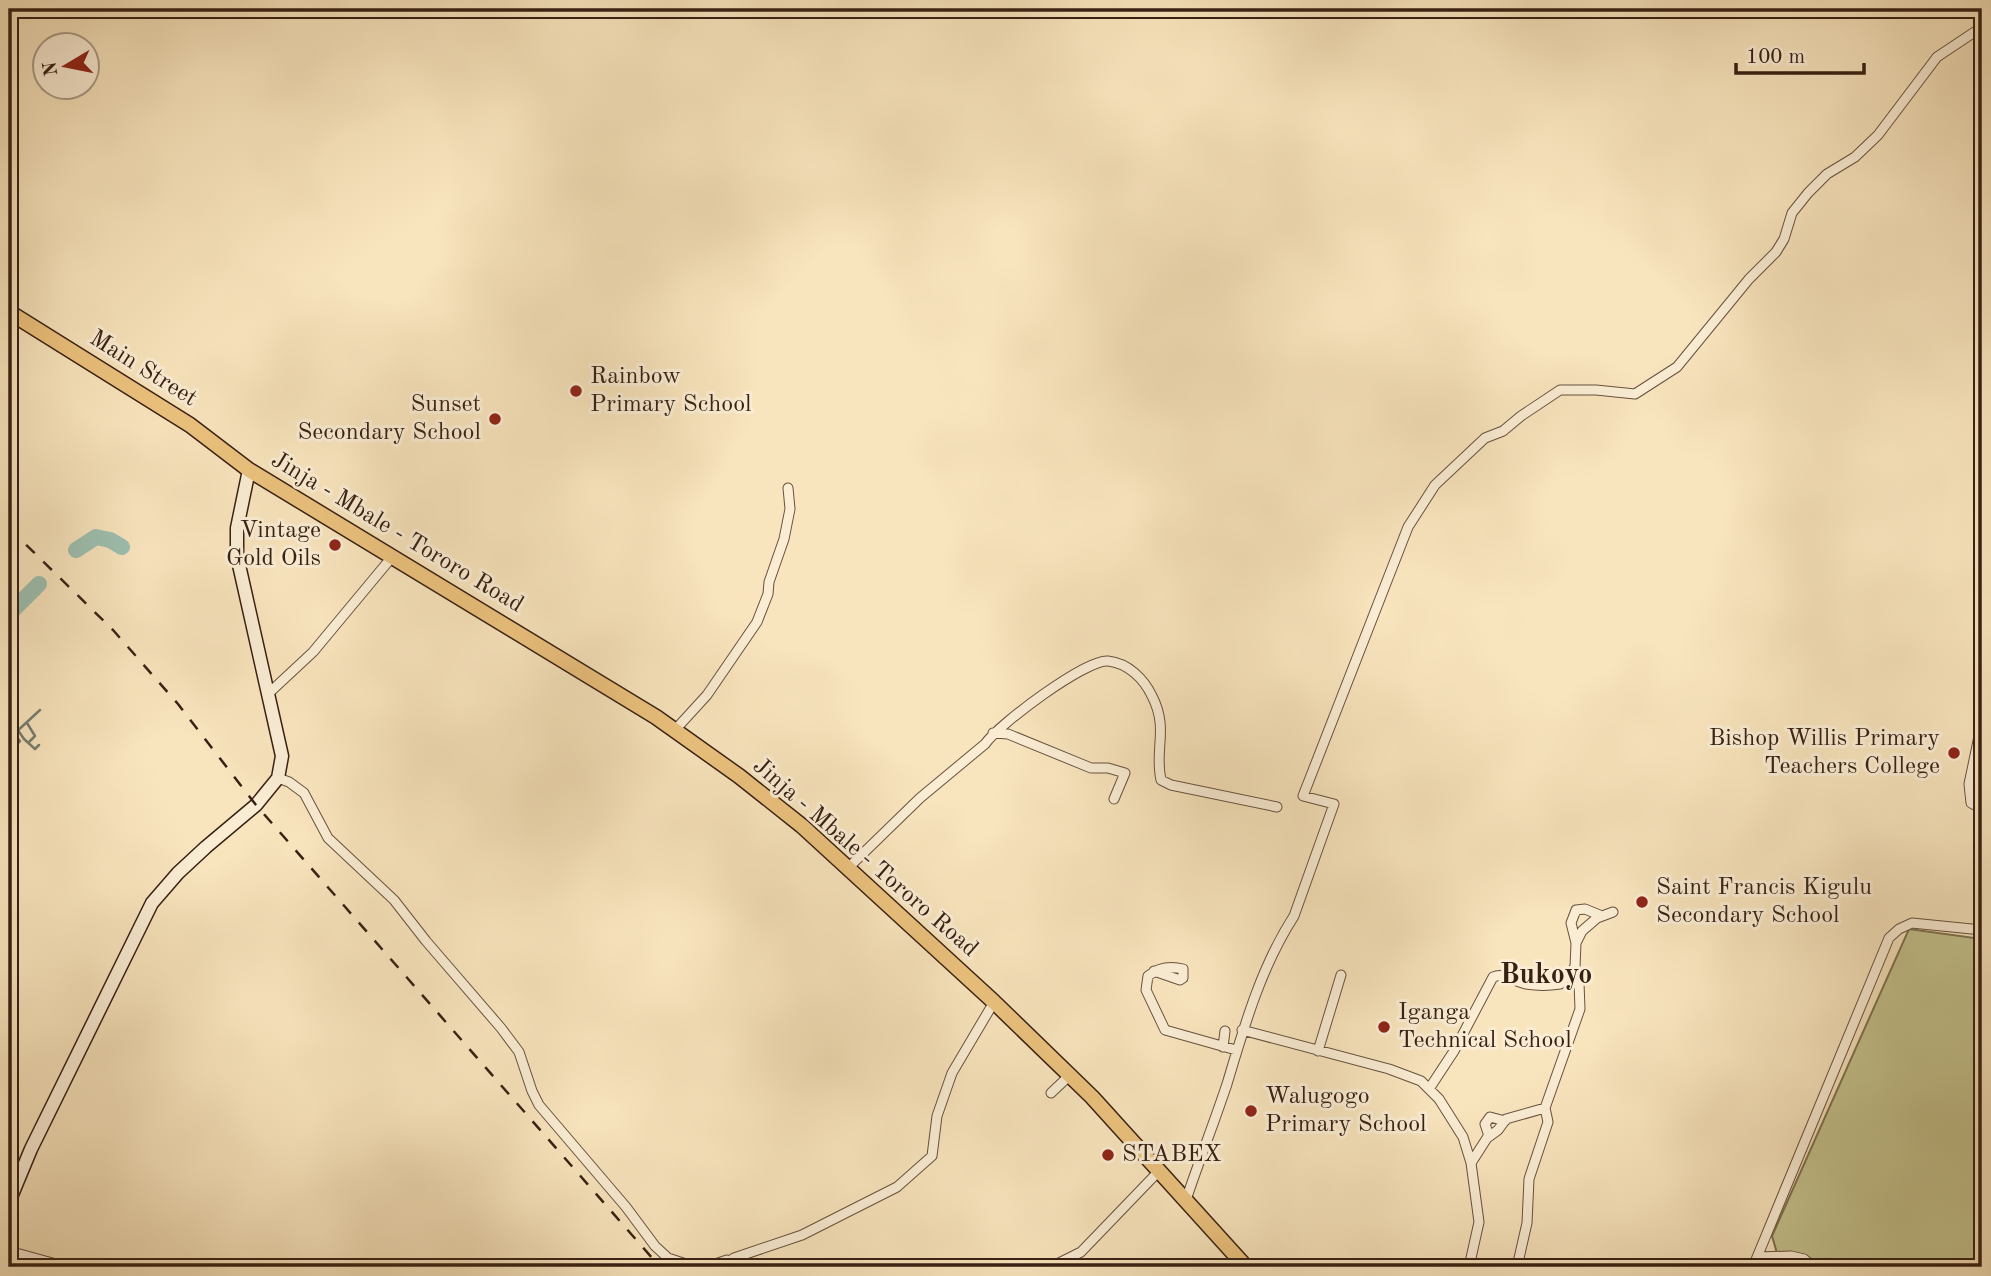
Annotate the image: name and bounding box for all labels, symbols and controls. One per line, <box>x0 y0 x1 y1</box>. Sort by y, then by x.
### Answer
north arrow <box>32 32 102 102</box>
scale bar <box>1736 32 1863 76</box>
text: 100 m <box>1746 47 1805 68</box>
text: N <box>41 59 62 77</box>
street label: Main Street <box>85 327 201 411</box>
place label: Rainbow Primary School <box>590 365 752 417</box>
marker: Rainbow Primary School <box>568 383 584 399</box>
place label: Sunset Secondary School <box>297 393 481 445</box>
marker: Sunset Secondary School <box>487 411 503 427</box>
street label: Jinja - Mbale - Tororo Road <box>267 448 527 618</box>
place label: Vintage Gold Oils <box>226 519 321 571</box>
marker: Vintage Gold Oils <box>327 537 343 553</box>
place label: Bishop Willis Primary Teachers College <box>1709 727 1940 779</box>
marker: Bishop Willis Primary Teachers College <box>1946 745 1962 761</box>
street label: Jinja - Mbale - Tororo Road <box>748 754 982 962</box>
place label: Saint Francis Kigulu Secondary School <box>1656 876 1872 928</box>
marker: Saint Francis Kigulu Secondary School <box>1634 894 1650 910</box>
district label: Bukoyo <box>1500 962 1592 990</box>
place label: Iganga Technical School <box>1398 1001 1572 1053</box>
marker: Iganga Technical School <box>1376 1019 1392 1035</box>
place label: Walugogo Primary School <box>1265 1085 1427 1137</box>
marker: Walugogo Primary School <box>1243 1103 1259 1119</box>
place label: STABEX <box>1122 1143 1222 1167</box>
marker: STABEX <box>1100 1147 1116 1163</box>

